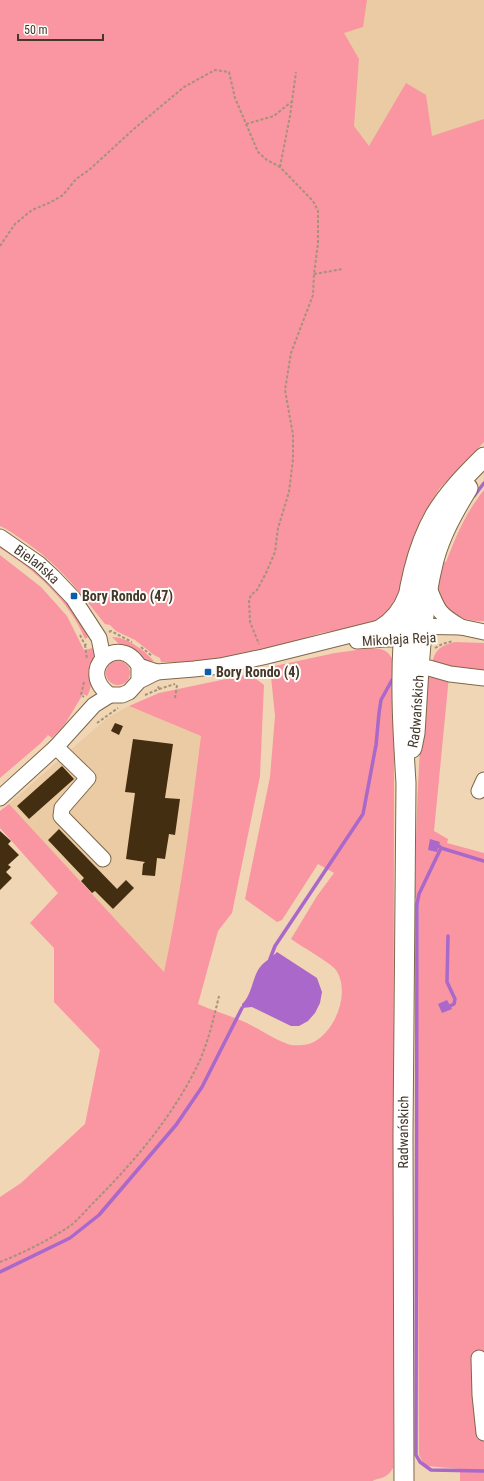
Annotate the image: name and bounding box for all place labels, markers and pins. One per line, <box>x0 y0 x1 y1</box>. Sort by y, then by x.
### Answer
place label: Bory Rondo (47) <box>82 588 173 605</box>
marker: Bory Rondo (47) <box>69 591 79 601</box>
place label: Bory Rondo (4) <box>216 664 300 681</box>
marker: Bory Rondo (4) <box>203 667 213 677</box>

